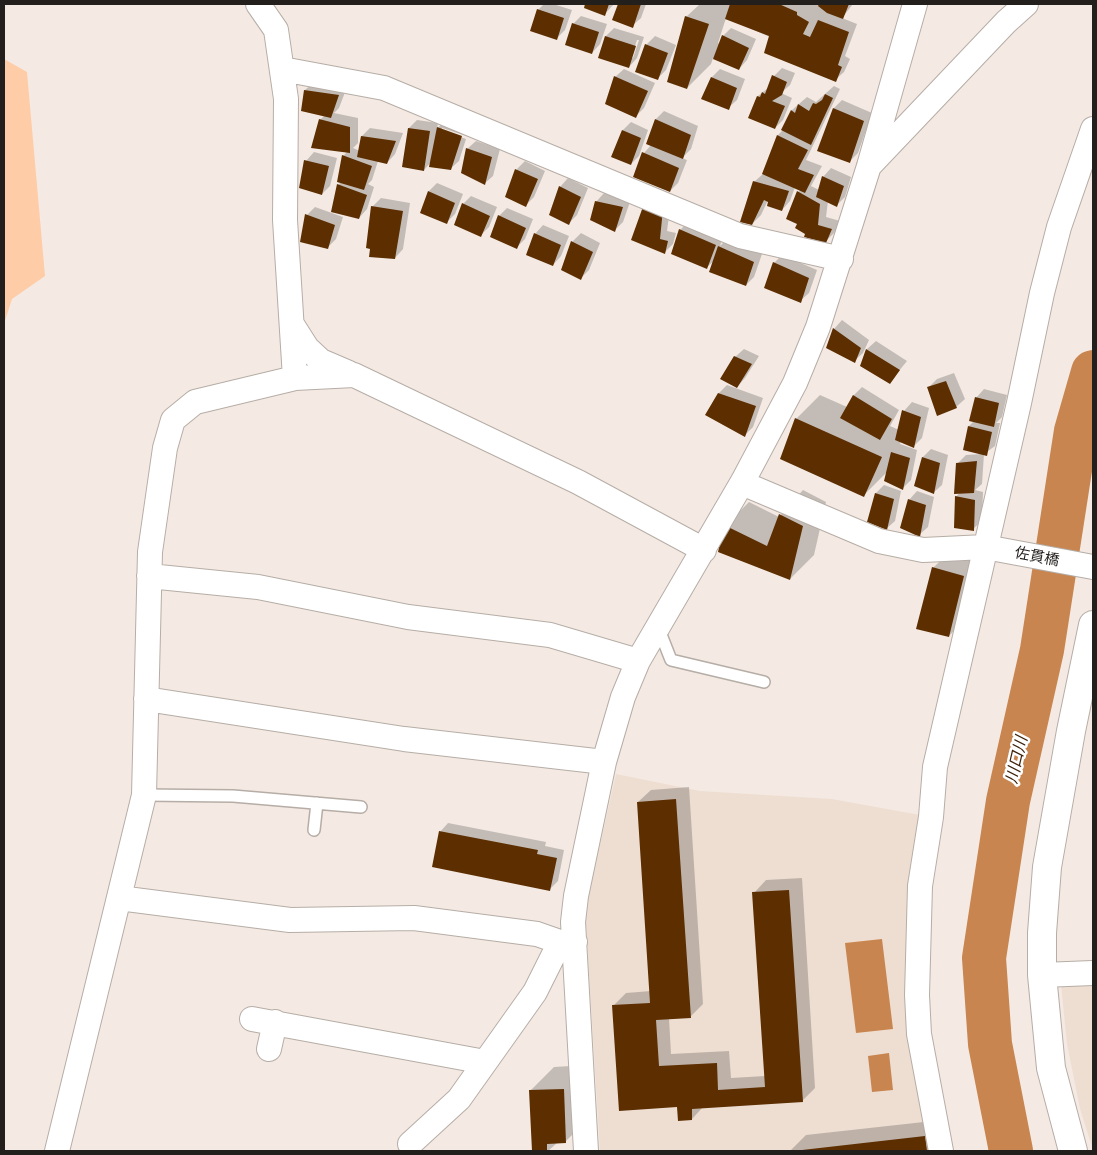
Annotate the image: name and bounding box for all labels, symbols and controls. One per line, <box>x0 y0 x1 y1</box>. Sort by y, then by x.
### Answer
street label: 佐貫橋 <box>1013 544 1061 570</box>
water label: 川口川 <box>1002 734 1032 786</box>

